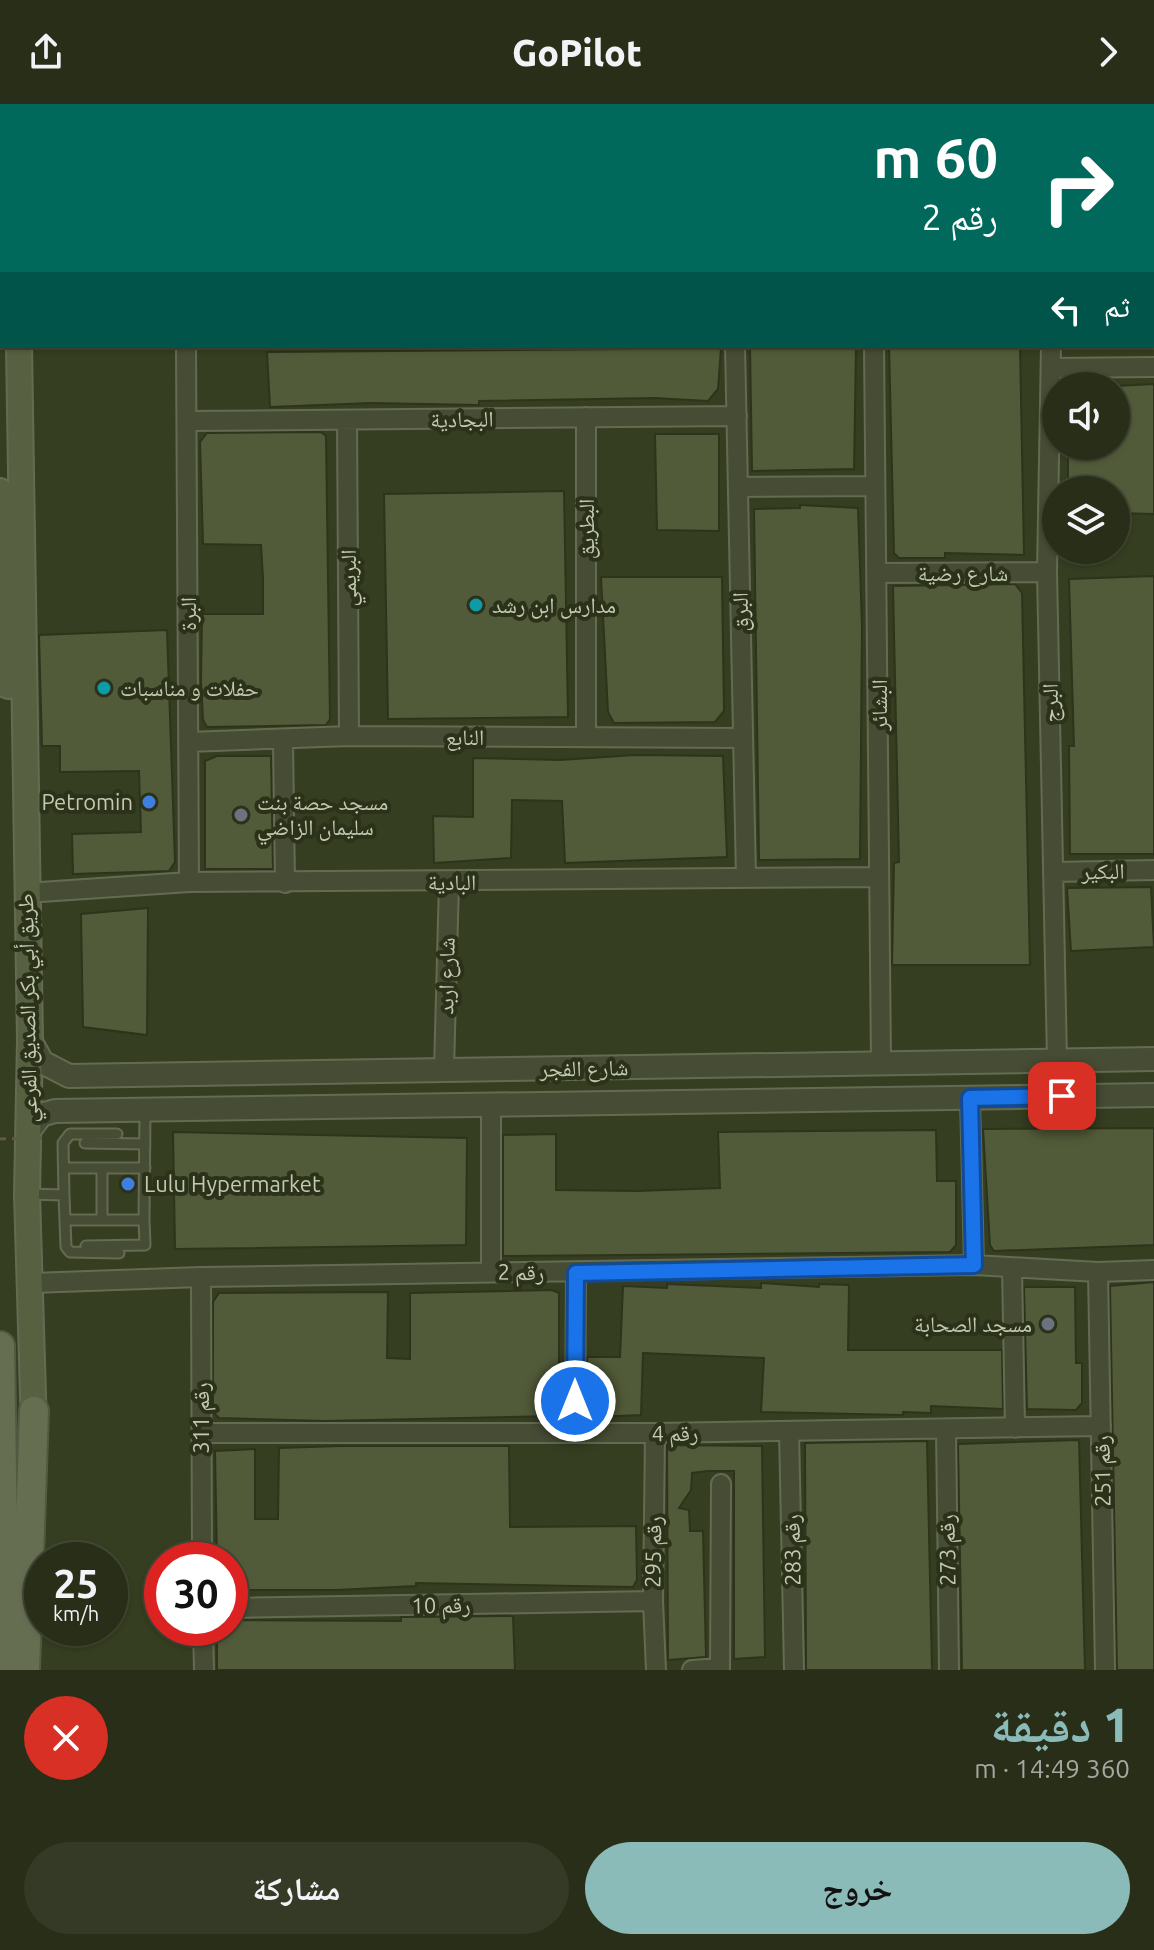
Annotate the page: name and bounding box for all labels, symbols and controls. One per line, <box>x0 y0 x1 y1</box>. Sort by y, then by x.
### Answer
icon: share <box>24 30 68 74</box>
icon: forward <box>1086 30 1130 74</box>
text: GoPilot <box>512 32 642 73</box>
text: 60 m <box>873 126 998 189</box>
icon: right <box>1026 136 1130 240</box>
text: رقم 2 <box>921 196 998 237</box>
icon: left <box>1044 288 1088 332</box>
text: ثم <box>1104 289 1130 323</box>
map controls <box>1042 372 1130 564</box>
button: sound <box>1042 372 1130 460</box>
street label: البجادية <box>430 405 494 432</box>
button: layers <box>1042 476 1130 564</box>
street label: البطريق <box>573 499 600 559</box>
street label: البريمي <box>335 550 366 606</box>
street label: شارع رضية <box>918 560 1008 587</box>
place label: مدارس ابن رشد <box>492 592 616 619</box>
street label: البرق <box>727 592 754 632</box>
marker: مدارس ابن رشد <box>467 596 485 614</box>
street label: البرة <box>175 597 201 631</box>
place label: حفلات و مناسبات <box>120 675 259 701</box>
marker: حفلات و مناسبات <box>95 679 113 697</box>
street label: البشائر <box>866 679 892 732</box>
street label: البرج <box>1037 683 1064 723</box>
street label: النابع <box>446 724 484 751</box>
place label: Petromin <box>41 789 133 814</box>
place label: مسجد حصة بنت سليمان الزاضي <box>257 789 388 845</box>
marker: Petromin <box>140 793 158 811</box>
marker: مسجد حصة بنت سليمان الزاضي <box>232 806 250 824</box>
street label: البكير <box>1080 858 1125 884</box>
street label: البادية <box>428 869 476 895</box>
street label: طريق أبي بكر الصديق الفرعي <box>12 893 47 1123</box>
street label: شارع اربد <box>432 937 461 1015</box>
street label: شارع الفجر <box>538 1054 629 1083</box>
pin <box>1028 1062 1096 1130</box>
icon: arrive <box>1040 1074 1084 1118</box>
place label: Lulu Hypermarket <box>144 1171 321 1196</box>
marker: Lulu Hypermarket <box>119 1175 137 1193</box>
street label: رقم 2 <box>497 1259 545 1287</box>
place label: مسجد الصحابة <box>914 1311 1032 1337</box>
marker: مسجد الصحابة <box>1039 1315 1057 1333</box>
position arrow <box>533 1359 617 1443</box>
street label: رقم 311 <box>188 1382 216 1454</box>
street label: رقم 4 <box>651 1420 699 1448</box>
street label: رقم 251 <box>1088 1435 1118 1507</box>
street label: رقم 283 <box>778 1514 808 1586</box>
street label: رقم 273 <box>933 1514 963 1586</box>
street label: رقم 295 <box>639 1516 669 1588</box>
speed limit sign: 30 <box>144 1542 248 1646</box>
text: 25 <box>53 1561 99 1606</box>
street label: رقم 10 <box>411 1591 471 1621</box>
text: km/h <box>53 1602 99 1625</box>
button: close <box>24 1696 108 1780</box>
text: 1 دقيقة <box>991 1697 1130 1751</box>
text: 360 m · 14:49 <box>974 1754 1130 1783</box>
button: مشاركة <box>24 1842 569 1934</box>
button: خروج <box>585 1842 1130 1934</box>

